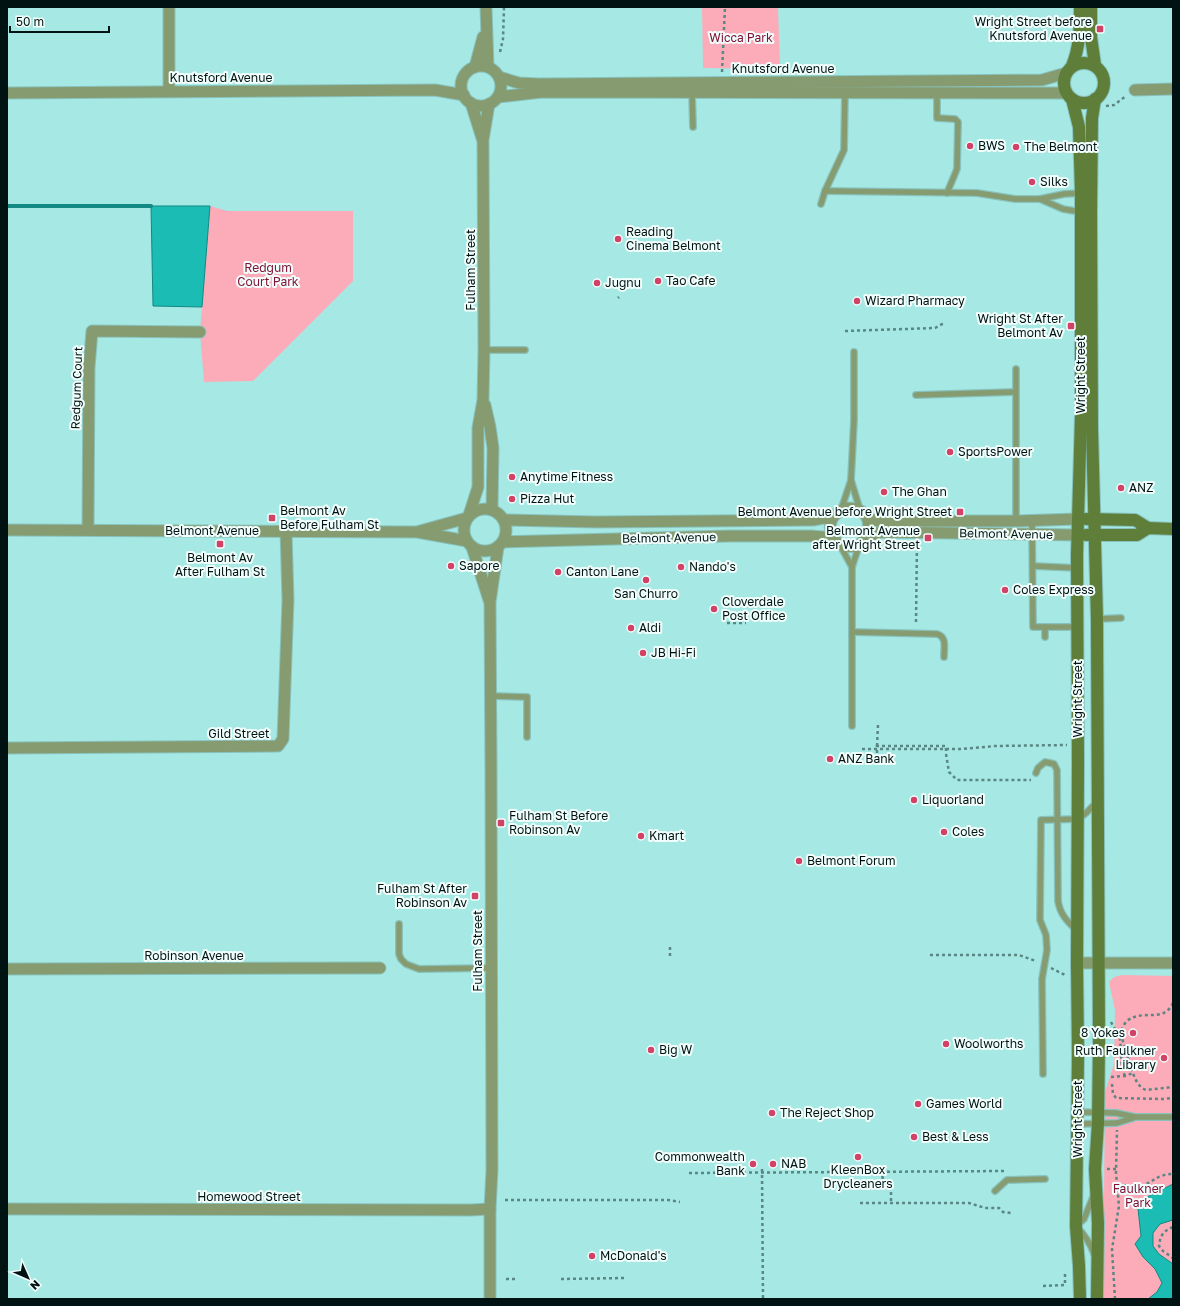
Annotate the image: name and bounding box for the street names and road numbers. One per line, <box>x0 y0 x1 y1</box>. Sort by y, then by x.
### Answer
street label: Knutsford Avenue <box>732 61 834 76</box>
street label: Knutsford Avenue <box>170 70 272 85</box>
street label: Fulham Street <box>463 229 478 311</box>
street label: Wright Street <box>1073 336 1088 414</box>
street label: Redgum Court <box>68 346 85 430</box>
street label: Belmont Avenue <box>165 523 259 538</box>
street label: Belmont Avenue <box>959 525 1053 542</box>
street label: Belmont Avenue <box>622 529 716 546</box>
street label: Wright Street <box>1070 660 1085 738</box>
street label: Gild Street <box>208 726 270 741</box>
street label: Fulham Street <box>470 910 485 992</box>
street label: Robinson Avenue <box>144 948 244 963</box>
street label: Wright Street <box>1070 1080 1085 1158</box>
street label: Homewood Street <box>197 1189 301 1204</box>

